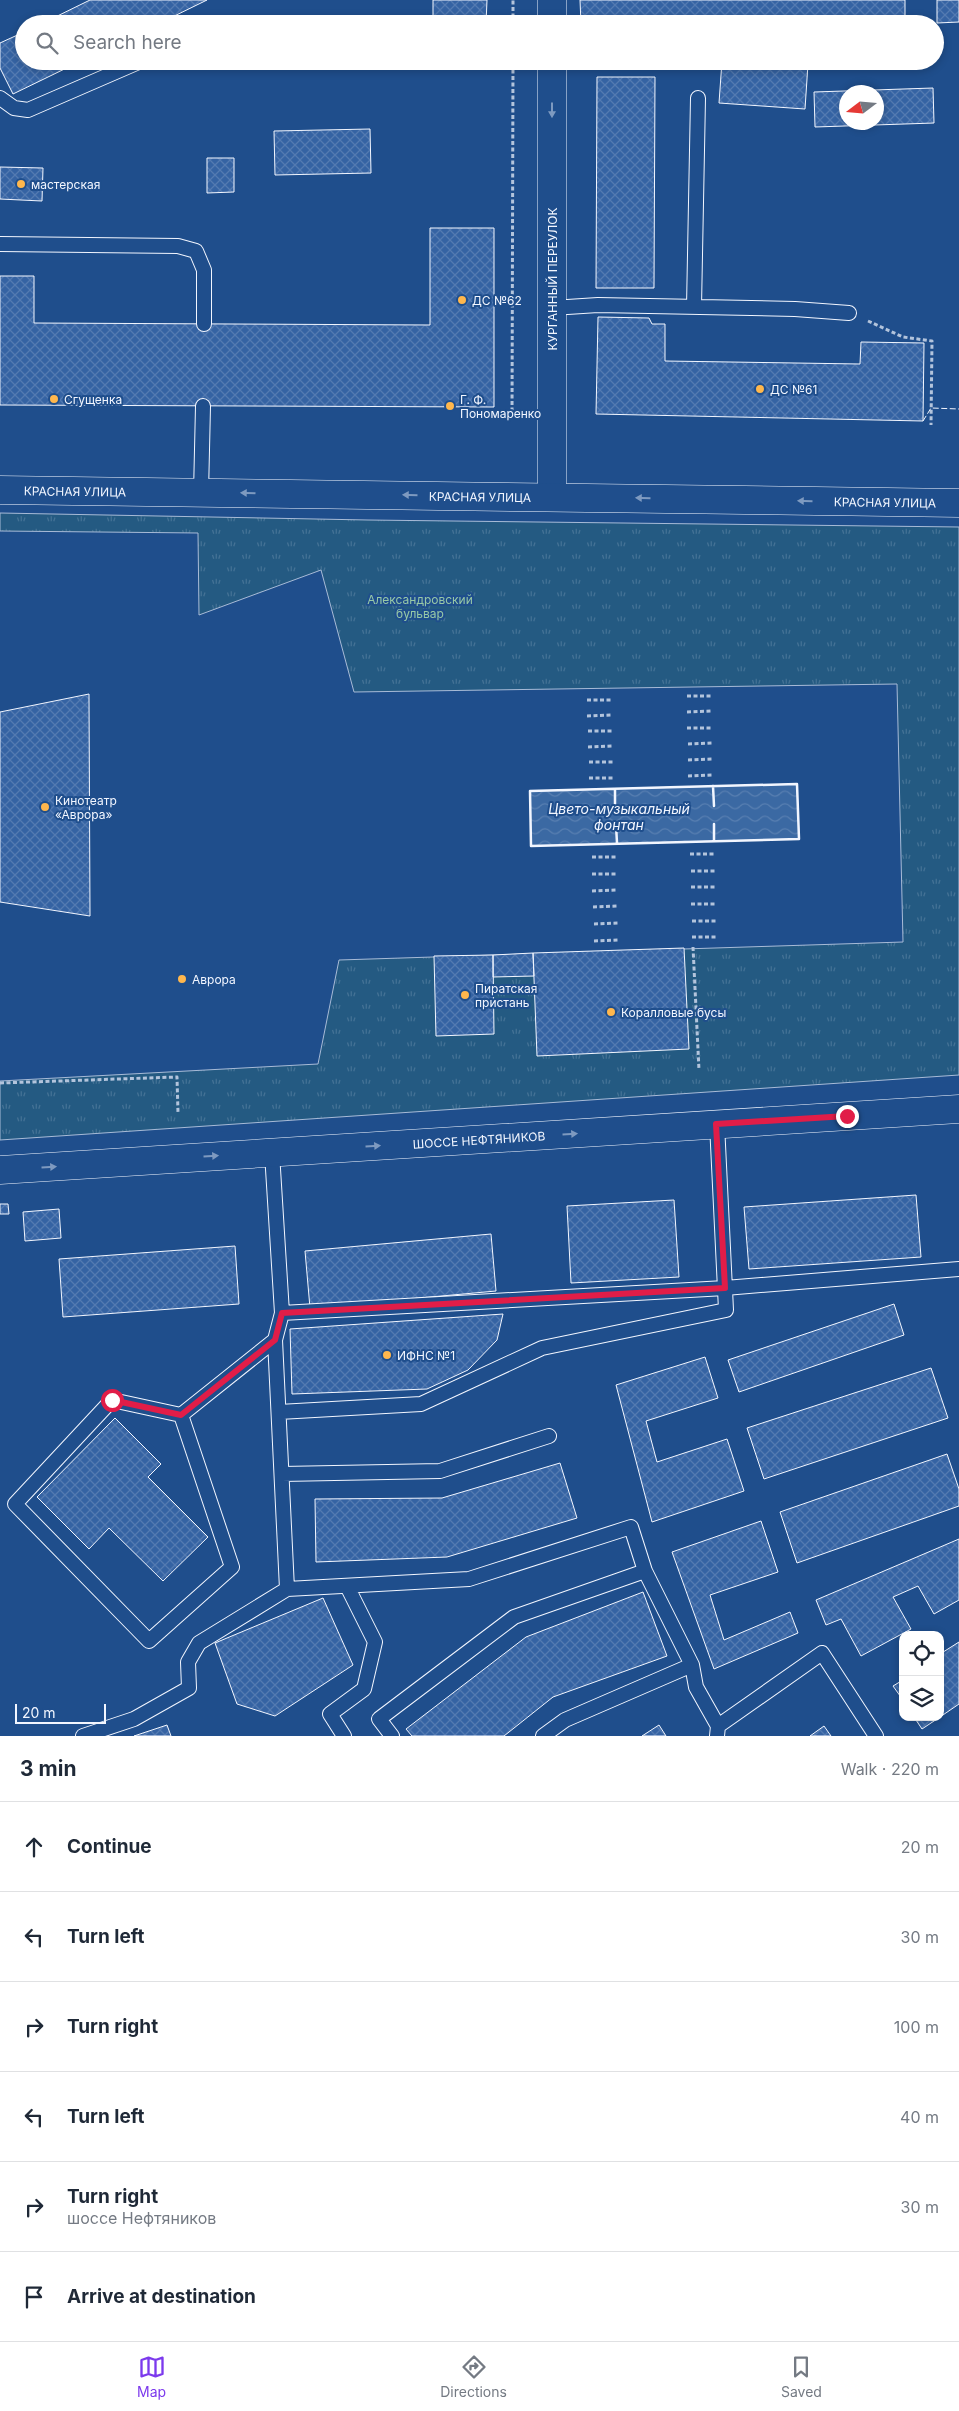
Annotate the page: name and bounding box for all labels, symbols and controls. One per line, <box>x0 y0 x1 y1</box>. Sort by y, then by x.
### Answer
search box <box>15 15 944 70</box>
icon: search <box>33 29 61 57</box>
text: Search here <box>73 31 182 54</box>
north arrow <box>839 85 884 130</box>
one-way arrow <box>548 102 556 118</box>
place label: мастерская <box>31 177 100 192</box>
marker: мастерская <box>15 178 27 190</box>
street label: КУРГАННЫЙ ПЕРЕУЛОК <box>545 207 560 351</box>
place label: ДС №62 <box>472 293 522 308</box>
marker: ДС №62 <box>456 294 468 306</box>
place label: ДС №61 <box>770 382 817 397</box>
marker: ДС №61 <box>754 383 766 395</box>
place label: Сгущенка <box>64 392 122 407</box>
place label: Г. Ф. Пономаренко <box>460 392 541 421</box>
marker: Сгущенка <box>48 393 60 405</box>
marker: Г. Ф. Пономаренко <box>444 400 456 412</box>
street label: КРАСНАЯ УЛИЦА <box>24 483 126 499</box>
street label: КРАСНАЯ УЛИЦА <box>429 488 531 505</box>
one-way arrow <box>240 489 256 497</box>
one-way arrow <box>402 491 418 499</box>
one-way arrow <box>635 494 651 502</box>
street label: КРАСНАЯ УЛИЦА <box>834 494 936 510</box>
one-way arrow <box>797 496 813 504</box>
park label: Александровский бульвар <box>367 592 473 621</box>
place label: Кинотеатр «Аврора» <box>55 793 117 822</box>
water label: Цвето-музыкальный фонтан <box>548 800 690 833</box>
marker: Кинотеатр «Аврора» <box>39 801 51 813</box>
place label: Аврора <box>192 972 236 987</box>
marker: Аврора <box>176 973 188 985</box>
place label: Пиратская пристань <box>475 981 537 1010</box>
marker: Пиратская пристань <box>459 989 471 1001</box>
place label: Коралловые бусы <box>621 1005 726 1020</box>
marker: Коралловые бусы <box>605 1006 617 1018</box>
route end <box>836 1105 859 1128</box>
street label: ШОССЕ НЕФТЯНИКОВ <box>412 1128 546 1151</box>
one-way arrow <box>562 1129 578 1137</box>
one-way arrow <box>365 1142 381 1150</box>
one-way arrow <box>203 1152 219 1160</box>
one-way arrow <box>41 1162 57 1170</box>
place label: ИФНС №1 <box>397 1348 455 1363</box>
marker: ИФНС №1 <box>381 1349 393 1361</box>
route start <box>101 1389 124 1412</box>
map controls <box>899 1631 944 1721</box>
button: locate <box>899 1631 944 1676</box>
button: layers <box>899 1676 944 1721</box>
scale bar <box>15 1701 106 1724</box>
text: 20 m <box>22 1704 56 1721</box>
text: 3 min <box>20 1756 76 1781</box>
text: Walk · 220 m <box>841 1759 939 1779</box>
icon: ahead <box>20 1833 48 1861</box>
text: Continue <box>67 1835 152 1858</box>
text: 20 m <box>901 1837 939 1857</box>
icon: left <box>20 1923 48 1951</box>
text: Turn left <box>67 1925 145 1948</box>
text: 30 m <box>901 1927 939 1947</box>
icon: right <box>20 2013 48 2041</box>
text: Turn right <box>67 2015 158 2038</box>
text: 100 m <box>894 2017 939 2037</box>
icon: left <box>20 2103 48 2131</box>
text: Turn left <box>67 2105 145 2128</box>
text: 40 m <box>900 2107 939 2127</box>
text: Turn right <box>67 2185 158 2208</box>
icon: right <box>20 2193 48 2221</box>
text: 30 m <box>901 2197 939 2217</box>
text: шоссе Нефтяников <box>67 2208 216 2228</box>
icon: arrive <box>20 2283 48 2311</box>
text: Arrive at destination <box>67 2285 256 2308</box>
tab: Map <box>137 2353 166 2400</box>
tab: Directions <box>440 2353 507 2400</box>
tab: Saved <box>781 2353 822 2400</box>

